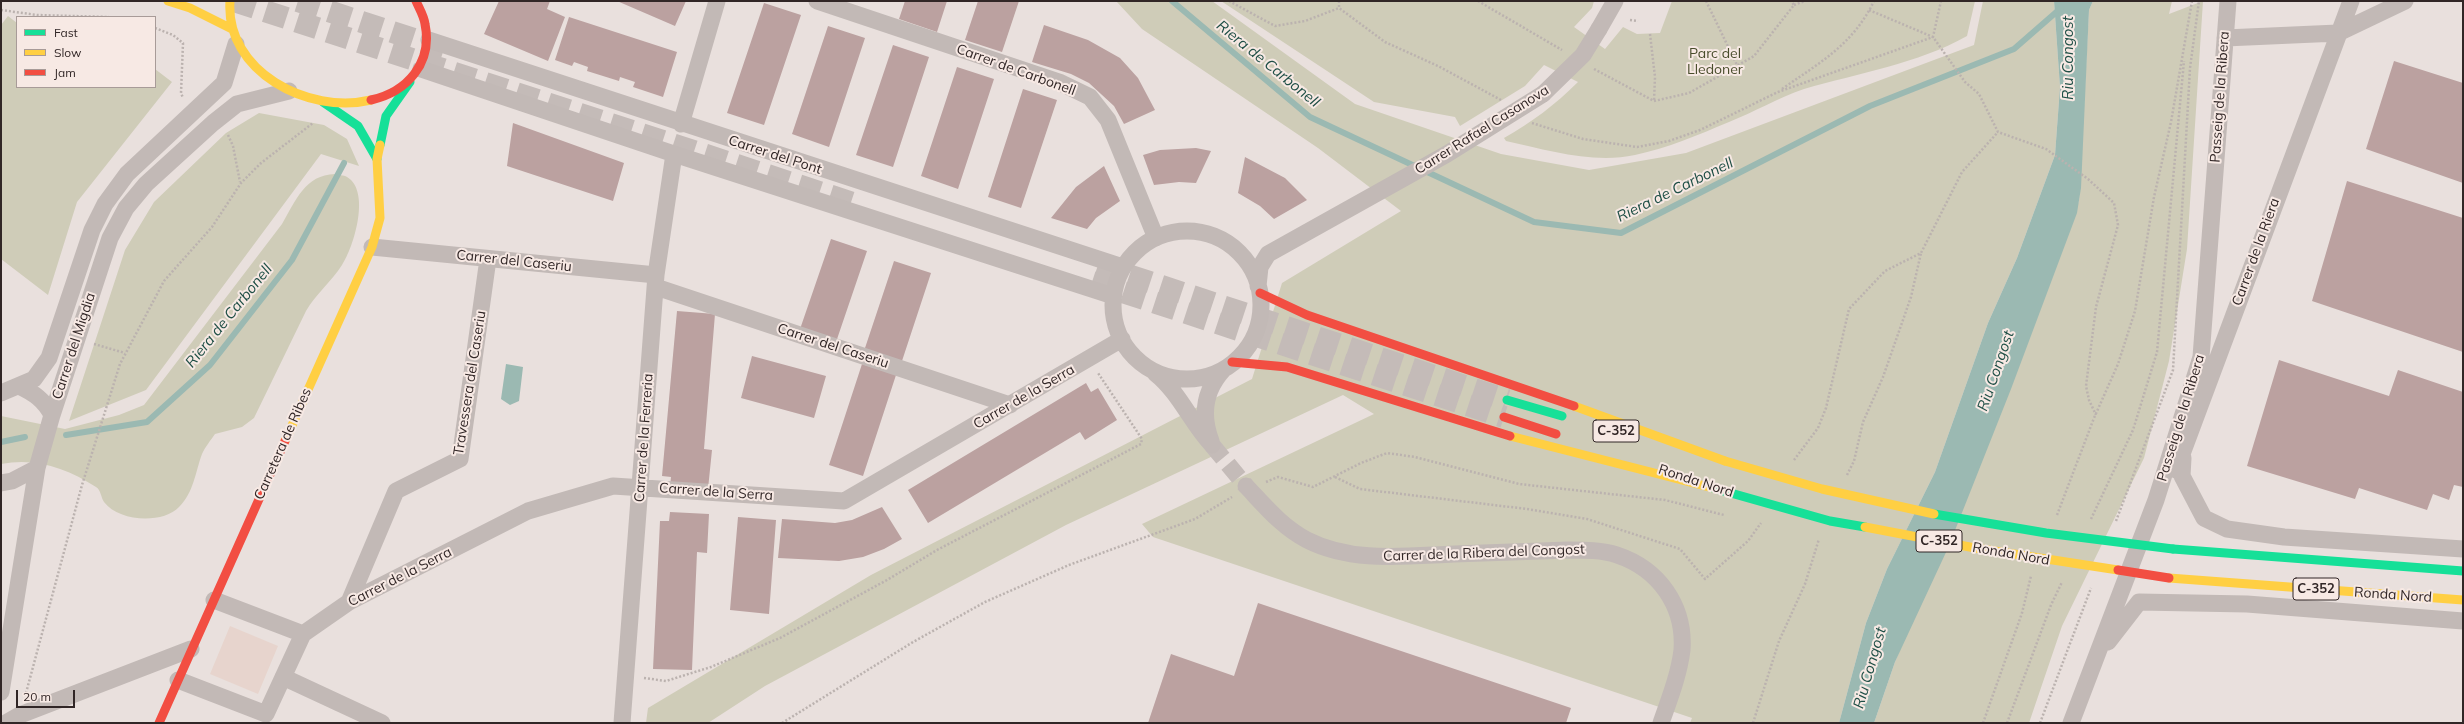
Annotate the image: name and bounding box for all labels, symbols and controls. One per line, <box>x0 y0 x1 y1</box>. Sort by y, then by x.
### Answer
legend <box>16 16 156 88</box>
water label: Riu Congost <box>2059 16 2077 100</box>
water label: Riera de Carbonell <box>1213 17 1323 111</box>
text: Fast <box>54 25 78 40</box>
street label: Passeig de la Ribera <box>2207 31 2233 163</box>
street label: Carrer de Carbonell <box>954 41 1078 99</box>
text: Slow <box>54 45 82 60</box>
park label: Parc del Lledoner <box>1687 46 1743 78</box>
text: Jam <box>54 65 76 80</box>
street label: Carrer Rafael Casanova <box>1412 82 1552 178</box>
street label: Carrer del Pont <box>726 132 824 178</box>
water label: Riera de Carbonell <box>1614 154 1736 226</box>
street label: Carrer de la Riera <box>2229 196 2283 308</box>
street label: Carrer del Caseriu <box>455 247 573 275</box>
water label: Riera de Carbonell <box>182 261 276 371</box>
street label: Carrer del Migdia <box>49 291 99 401</box>
street label: Travessera del Caseriu <box>450 310 490 456</box>
street label: Carrer del Caseriu <box>775 320 891 372</box>
water label: Riu Congost <box>1974 328 2018 414</box>
street label: Passeig de la Ribera <box>2154 353 2208 483</box>
street label: Carrer de la Serra <box>970 361 1078 433</box>
street label: Carrer de la Ferreria <box>631 373 657 503</box>
street label: Carretera de Ribes <box>251 385 315 503</box>
road number: C-352 <box>1593 420 1639 442</box>
street label: Ronda Nord <box>1656 461 1736 501</box>
street label: Carrer de la Serra <box>659 480 773 504</box>
road number: C-352 <box>1916 530 1962 552</box>
street label: Ronda Nord <box>1971 539 2051 569</box>
street label: Carrer de la Ribera del Congost <box>1383 541 1585 565</box>
street label: Carrer de la Serra <box>345 544 455 610</box>
road number: C-352 <box>2293 578 2339 600</box>
street label: Ronda Nord <box>2353 584 2433 606</box>
water label: Riu Congost <box>1850 625 1890 711</box>
scale bar <box>18 682 77 708</box>
text: 20 m <box>23 689 51 704</box>

